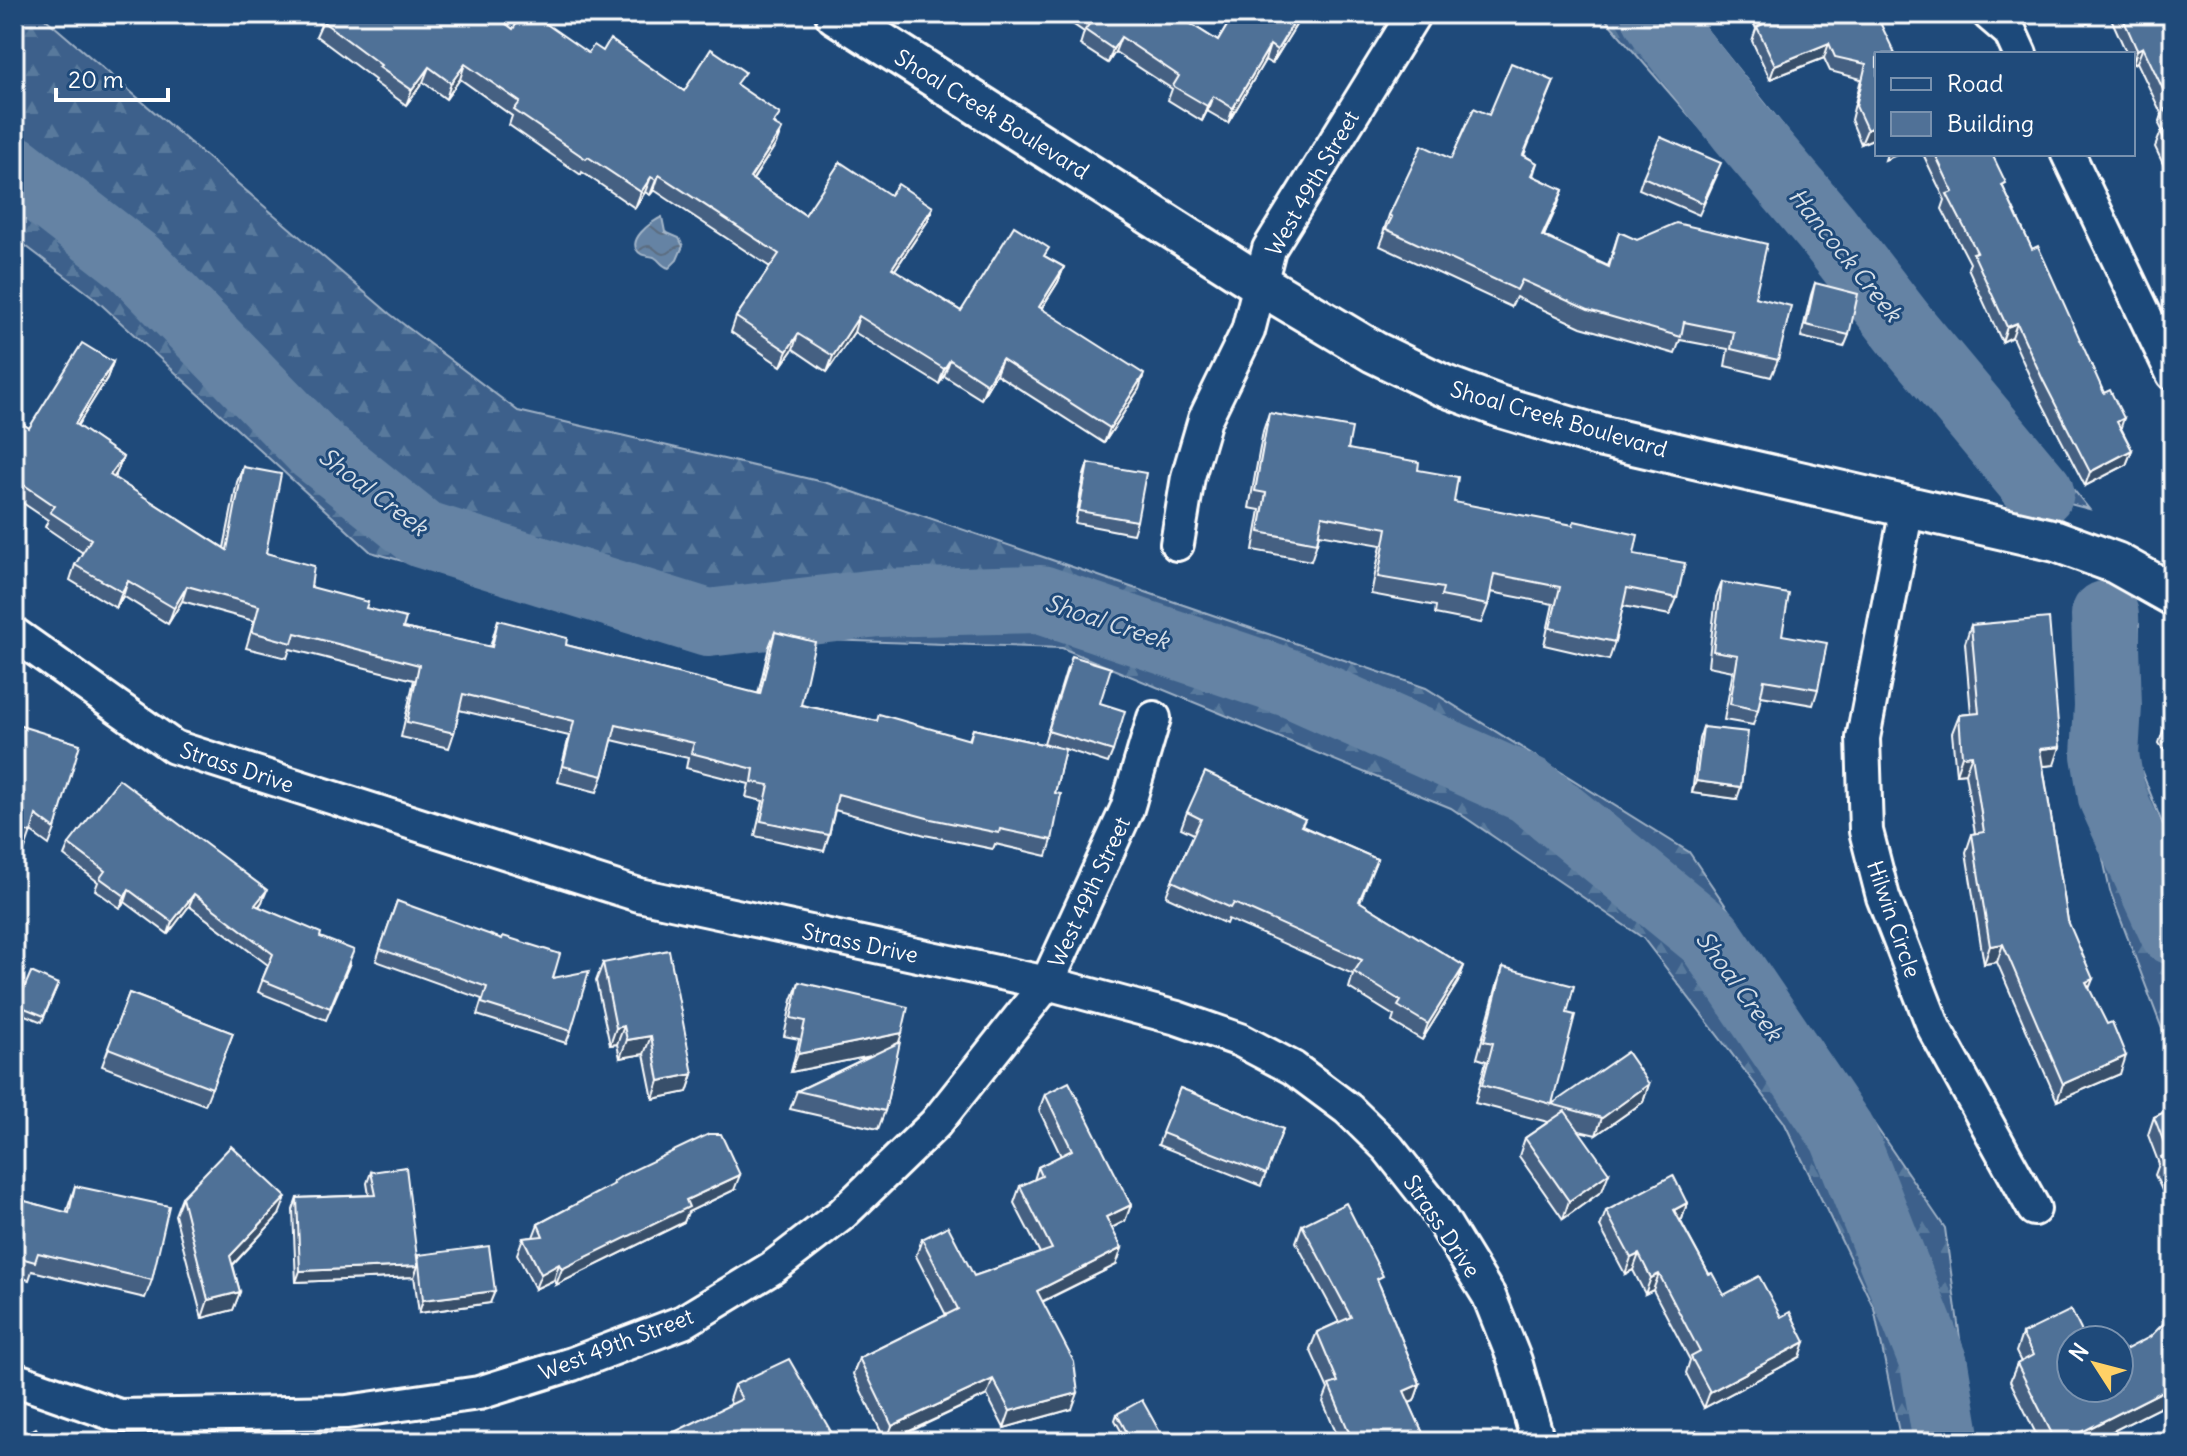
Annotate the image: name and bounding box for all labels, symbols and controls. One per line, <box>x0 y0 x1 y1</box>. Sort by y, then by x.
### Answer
street label: Shoal Creek Boulevard <box>890 43 1094 185</box>
scale bar <box>56 52 168 102</box>
legend <box>1875 52 2135 156</box>
text: 20 m <box>68 64 124 94</box>
text: Road <box>1947 68 2003 98</box>
street label: West 49th Street <box>1259 105 1365 261</box>
text: Building <box>1947 108 2034 138</box>
water label: Hancock Creek <box>1783 181 1910 329</box>
street label: Shoal Creek Boulevard <box>1447 375 1671 463</box>
water label: Shoal Creek <box>313 441 435 543</box>
water label: Shoal Creek <box>1042 587 1175 656</box>
street label: Strass Drive <box>177 735 297 799</box>
street label: West 49th Street <box>1042 812 1136 972</box>
street label: Hilwin Circle <box>1861 857 1927 981</box>
street label: Strass Drive <box>799 917 921 969</box>
water label: Shoal Creek <box>1690 925 1791 1048</box>
street label: Strass Drive <box>1397 1169 1487 1283</box>
street label: West 49th Street <box>535 1302 697 1386</box>
north arrow <box>2055 1324 2135 1404</box>
text: N <box>2063 1338 2095 1367</box>

